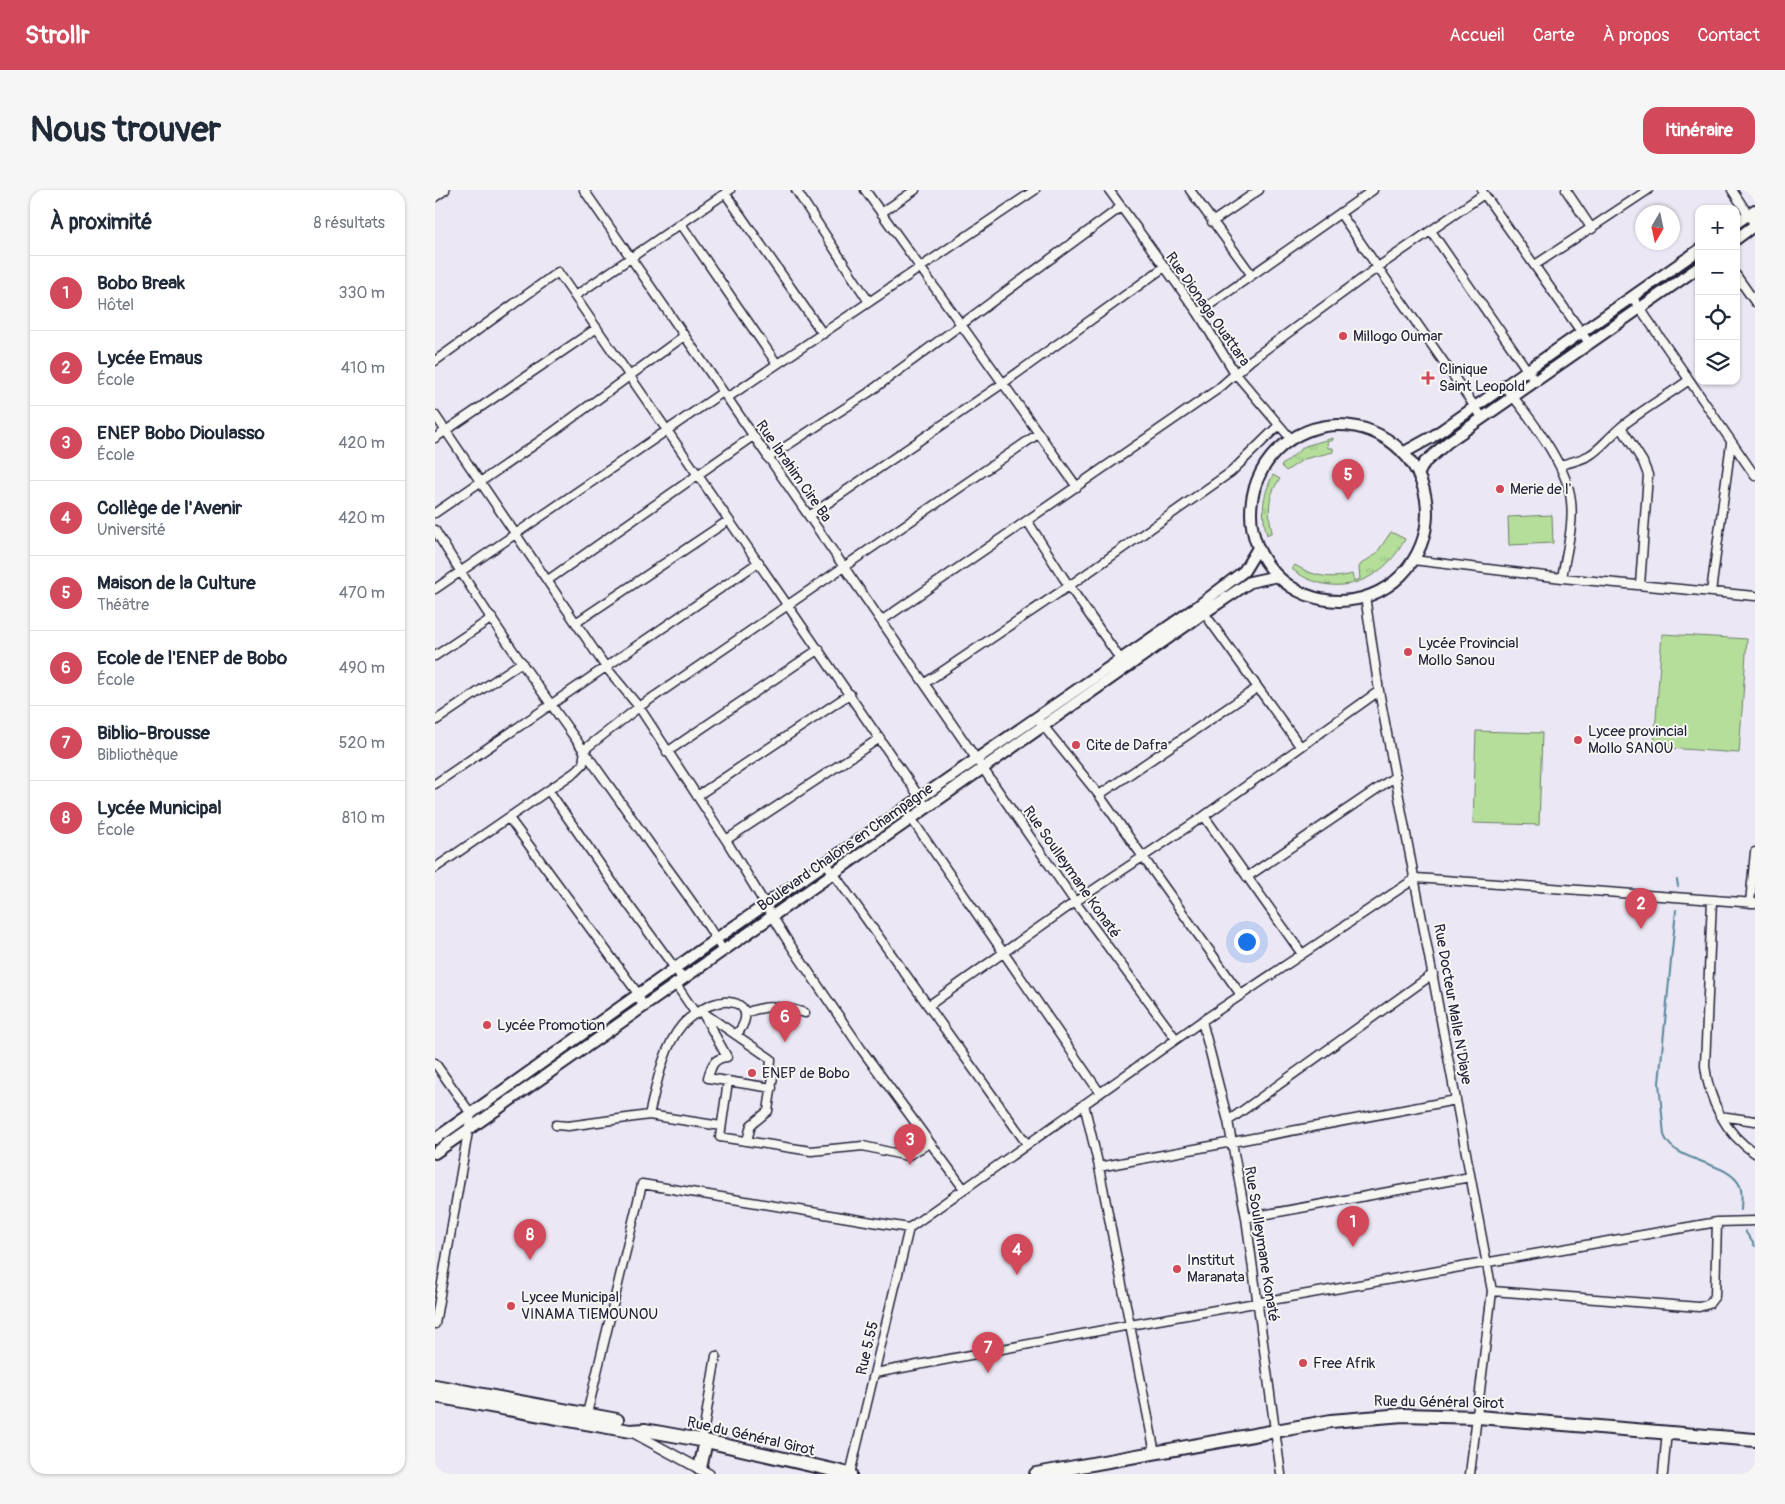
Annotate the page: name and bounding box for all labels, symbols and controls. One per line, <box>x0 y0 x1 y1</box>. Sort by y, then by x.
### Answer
text: Strollr <box>25 21 90 50</box>
text: Accueil <box>1449 24 1505 47</box>
text: Carte <box>1533 24 1575 47</box>
text: À propos <box>1603 24 1669 47</box>
text: Contact <box>1697 24 1760 47</box>
button: Itinéraire <box>1643 107 1755 154</box>
text: Nous trouver <box>30 108 221 152</box>
north arrow <box>1635 205 1680 250</box>
map controls <box>1695 205 1740 385</box>
button: + <box>1695 205 1740 250</box>
text: À proximité <box>50 209 153 236</box>
text: 8 résultats <box>314 213 385 233</box>
street label: Rue Dionaga Ouattara <box>1161 249 1254 370</box>
button: − <box>1695 250 1740 295</box>
text: Bobo Break <box>97 271 185 295</box>
text: 1 <box>63 283 69 303</box>
text: 330 m <box>339 283 385 303</box>
text: Hôtel <box>97 295 134 315</box>
button: locate <box>1695 295 1740 340</box>
place label: Millogo Oumar <box>1353 327 1443 346</box>
marker: Millogo Oumar <box>1337 330 1349 342</box>
button: layers <box>1695 340 1740 385</box>
text: Lycée Emaus <box>97 346 202 370</box>
text: 2 <box>62 358 70 378</box>
text: 410 m <box>341 358 385 378</box>
place label: Clinique Saint Leopold <box>1439 360 1525 396</box>
text: École <box>97 370 134 390</box>
marker: Clinique Saint Leopold <box>1421 371 1435 385</box>
street label: Rue Ibrahim Cire Ba <box>751 417 836 526</box>
text: ENEP Bobo Dioulasso <box>97 421 265 445</box>
text: 3 <box>62 433 70 453</box>
text: 420 m <box>338 433 385 453</box>
text: École <box>97 445 134 465</box>
pin: 5 <box>1332 459 1364 500</box>
place label: Merie de l' <box>1510 480 1572 499</box>
marker: Merie de l' <box>1494 483 1506 495</box>
text: Collège de l'Avenir <box>97 496 242 520</box>
text: 4 <box>61 508 71 528</box>
text: 420 m <box>338 508 385 528</box>
text: Université <box>97 520 166 540</box>
text: Maison de la Culture <box>97 571 256 595</box>
text: 5 <box>62 583 70 603</box>
text: 470 m <box>339 583 385 603</box>
text: Théâtre <box>97 595 149 615</box>
place label: Lycée Provincial Mollo Sanou <box>1418 634 1519 670</box>
text: Ecole de l'ENEP de Bobo <box>97 646 287 670</box>
marker: Lycée Provincial Mollo Sanou <box>1402 646 1414 658</box>
text: 6 <box>61 658 71 678</box>
text: 490 m <box>339 658 385 678</box>
text: École <box>97 670 134 690</box>
text: Biblio-Brousse <box>97 721 210 745</box>
place label: Lycee provincial Mollo SANOU <box>1588 722 1687 758</box>
text: 7 <box>62 733 70 753</box>
text: 520 m <box>339 733 385 753</box>
marker: Lycee provincial Mollo SANOU <box>1572 734 1584 746</box>
place label: Cite de Dafra <box>1086 736 1168 755</box>
marker: Cite de Dafra <box>1070 739 1082 751</box>
text: Bibliothèque <box>97 745 178 765</box>
street label: Boulevard Chalons en Champagne <box>754 779 937 915</box>
text: Lycée Municipal <box>97 796 222 820</box>
street label: Rue Soulleymane Konaté <box>1019 802 1124 942</box>
text: 8 <box>62 808 70 828</box>
text: 810 m <box>342 808 385 828</box>
text: École <box>97 820 134 840</box>
pin: 2 <box>1625 888 1657 929</box>
street label: Rue Docteur Malle N'Diaye <box>1429 922 1476 1087</box>
your location <box>1234 929 1260 955</box>
pin: 6 <box>769 1001 801 1042</box>
place label: Lycée Promotion <box>497 1016 605 1035</box>
marker: Lycée Promotion <box>481 1019 493 1031</box>
place label: ENEP de Bobo <box>762 1064 850 1083</box>
marker: ENEP de Bobo <box>746 1067 758 1079</box>
pin: 3 <box>894 1124 926 1165</box>
street label: Rue Soulleymane Konaté <box>1240 1165 1283 1323</box>
pin: 1 <box>1337 1206 1369 1247</box>
pin: 8 <box>514 1219 546 1260</box>
pin: 4 <box>1001 1234 1033 1275</box>
place label: Institut Maranata <box>1187 1251 1245 1287</box>
marker: Institut Maranata <box>1171 1263 1183 1275</box>
place label: Lycee Municipal VINAMA TIEMOUNOU <box>521 1288 658 1324</box>
marker: Lycee Municipal VINAMA TIEMOUNOU <box>505 1300 517 1312</box>
street label: Rue 5.55 <box>852 1319 883 1377</box>
pin: 7 <box>972 1332 1004 1373</box>
place label: Free Afrik <box>1313 1354 1376 1373</box>
marker: Free Afrik <box>1297 1357 1309 1369</box>
street label: Rue du Général Girot <box>1374 1392 1505 1413</box>
street label: Rue du Général Girot <box>685 1413 817 1461</box>

